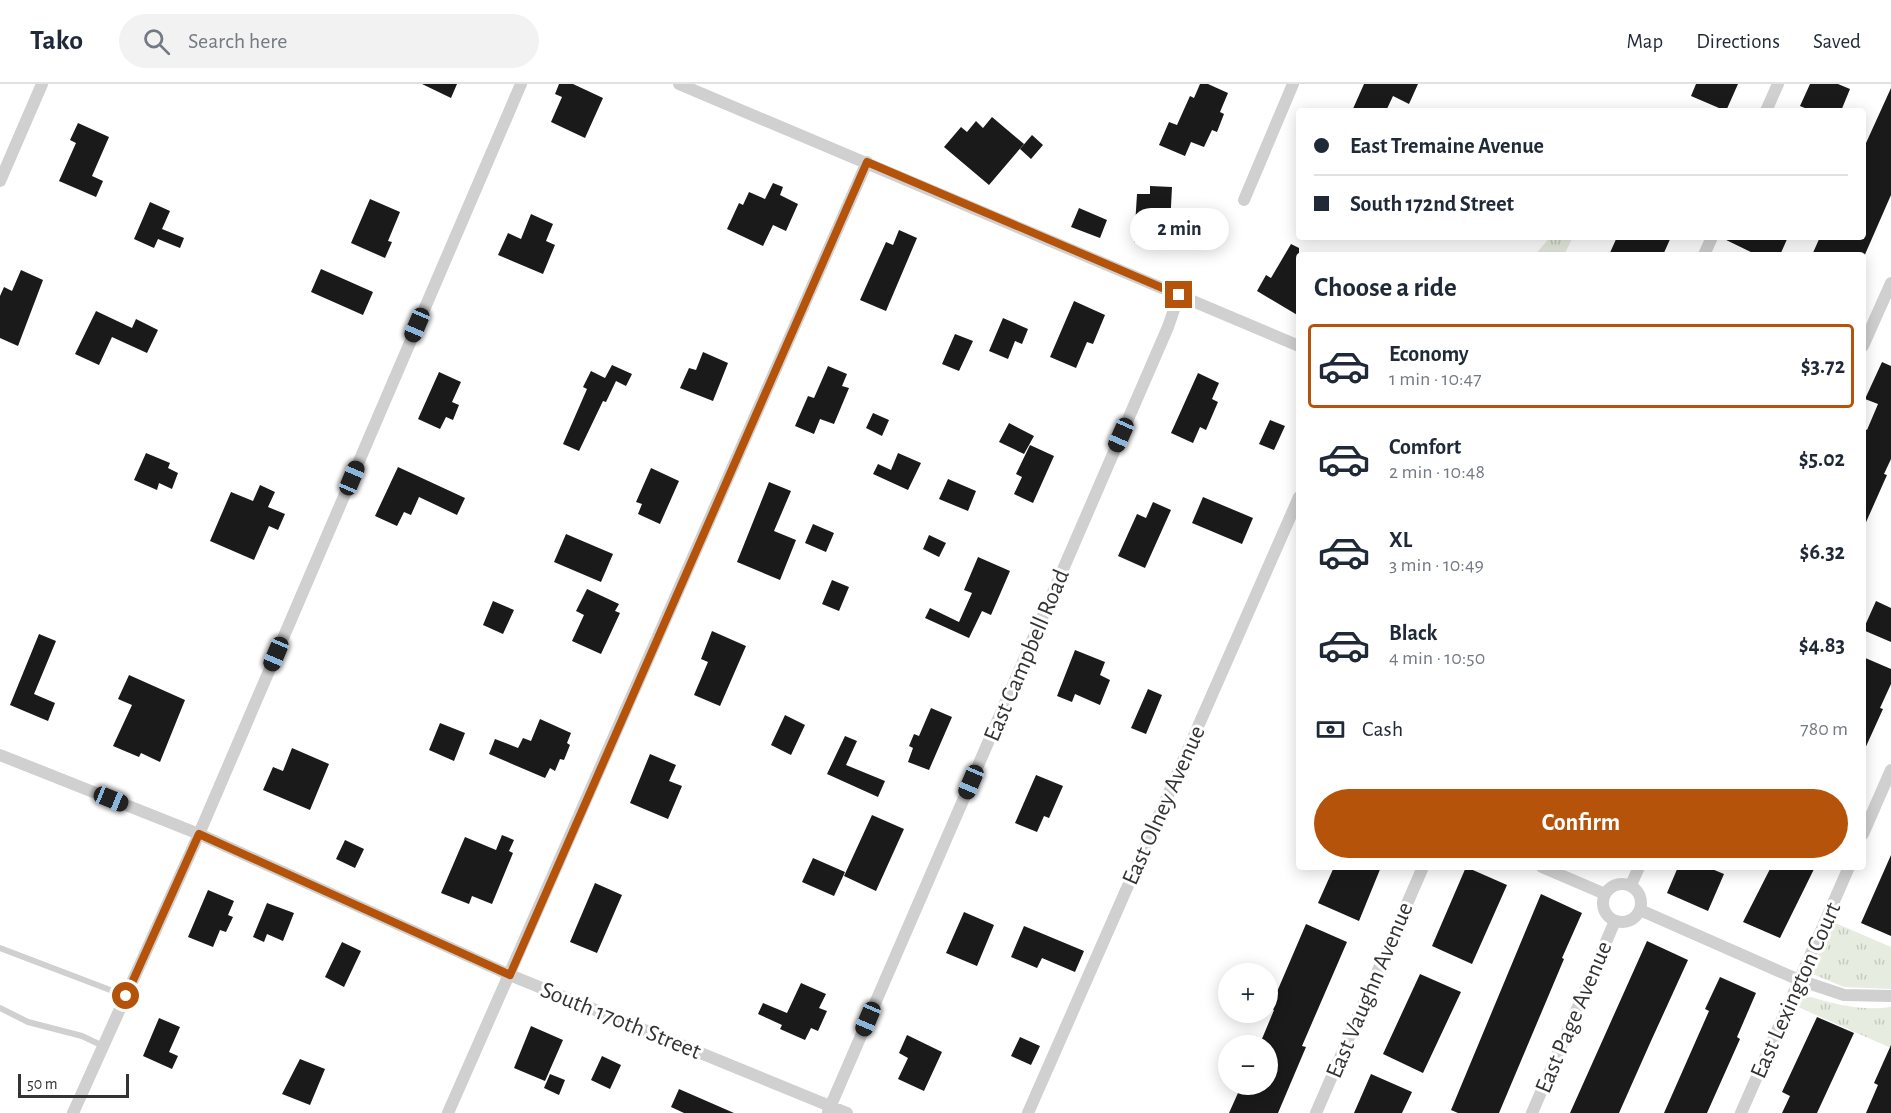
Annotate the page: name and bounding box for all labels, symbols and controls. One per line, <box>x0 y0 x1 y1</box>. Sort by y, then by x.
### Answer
search box <box>119 14 539 68</box>
icon: search <box>140 25 173 58</box>
text: Tako <box>30 27 83 55</box>
text: Search here <box>188 30 288 52</box>
text: Map <box>1627 31 1663 52</box>
text: Directions <box>1696 31 1780 52</box>
text: Saved <box>1813 31 1861 52</box>
text: East Tremaine Avenue <box>1350 135 1544 157</box>
text: South 172nd Street <box>1350 193 1514 215</box>
callout: 2 min <box>1130 208 1228 250</box>
text: 2 min <box>1157 219 1202 239</box>
text: Choose a ride <box>1314 274 1457 301</box>
route end <box>1165 281 1192 308</box>
car <box>402 305 432 345</box>
icon: car <box>1317 339 1371 393</box>
text: Economy <box>1389 343 1469 365</box>
text: $3.72 <box>1801 355 1845 377</box>
text: 1 min · 10:47 <box>1389 369 1482 389</box>
car <box>1105 415 1137 455</box>
icon: car <box>1317 432 1371 486</box>
text: Comfort <box>1389 436 1461 458</box>
text: $5.02 <box>1799 448 1845 470</box>
car <box>337 458 367 498</box>
text: 2 min · 10:48 <box>1389 462 1485 482</box>
icon: car <box>1317 525 1371 579</box>
text: XL <box>1389 529 1412 551</box>
text: $6.32 <box>1800 541 1845 563</box>
text: 3 min · 10:49 <box>1389 555 1484 575</box>
street label: East Campbell Road <box>980 566 1074 745</box>
icon: car <box>1317 618 1371 672</box>
text: Black <box>1389 622 1437 644</box>
car <box>261 634 291 674</box>
text: $4.83 <box>1799 634 1845 656</box>
text: 4 min · 10:50 <box>1389 648 1485 668</box>
icon: cash <box>1314 713 1347 746</box>
text: Cash <box>1362 718 1403 740</box>
text: 780 m <box>1800 719 1848 739</box>
street label: East Olney Avenue <box>1118 722 1210 889</box>
car <box>956 762 986 802</box>
car <box>91 784 131 814</box>
button: Confirm <box>1314 789 1848 858</box>
street label: East Lexington Court <box>1746 898 1846 1082</box>
street label: East Vaughn Avenue <box>1322 899 1418 1082</box>
street label: East Page Avenue <box>1531 938 1617 1097</box>
map controls <box>1218 963 1278 1095</box>
button: + <box>1218 963 1278 1023</box>
street label: South 170th Street <box>537 978 704 1064</box>
route start <box>112 982 139 1009</box>
car <box>853 999 883 1039</box>
button: − <box>1218 1035 1278 1095</box>
scale bar <box>18 1071 129 1098</box>
text: 50 m <box>27 1076 58 1092</box>

